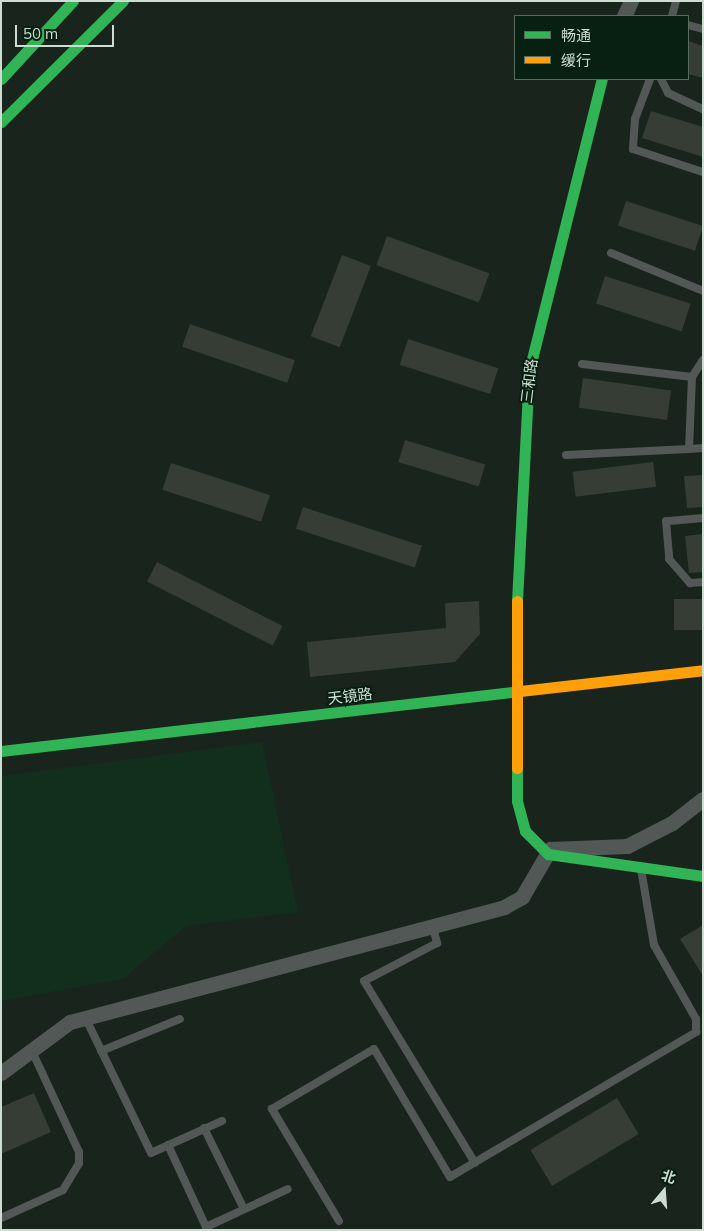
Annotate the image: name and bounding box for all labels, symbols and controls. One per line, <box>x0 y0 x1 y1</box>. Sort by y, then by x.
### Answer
scale bar <box>18 15 116 47</box>
legend <box>514 15 689 80</box>
text: 50 m <box>23 24 58 43</box>
text: 畅通 <box>561 26 591 45</box>
text: 缓行 <box>561 51 591 70</box>
street label: 三和路 <box>517 358 541 404</box>
street label: 天镜路 <box>327 684 373 708</box>
north arrow <box>639 1166 689 1216</box>
text: 北 <box>659 1166 678 1187</box>

